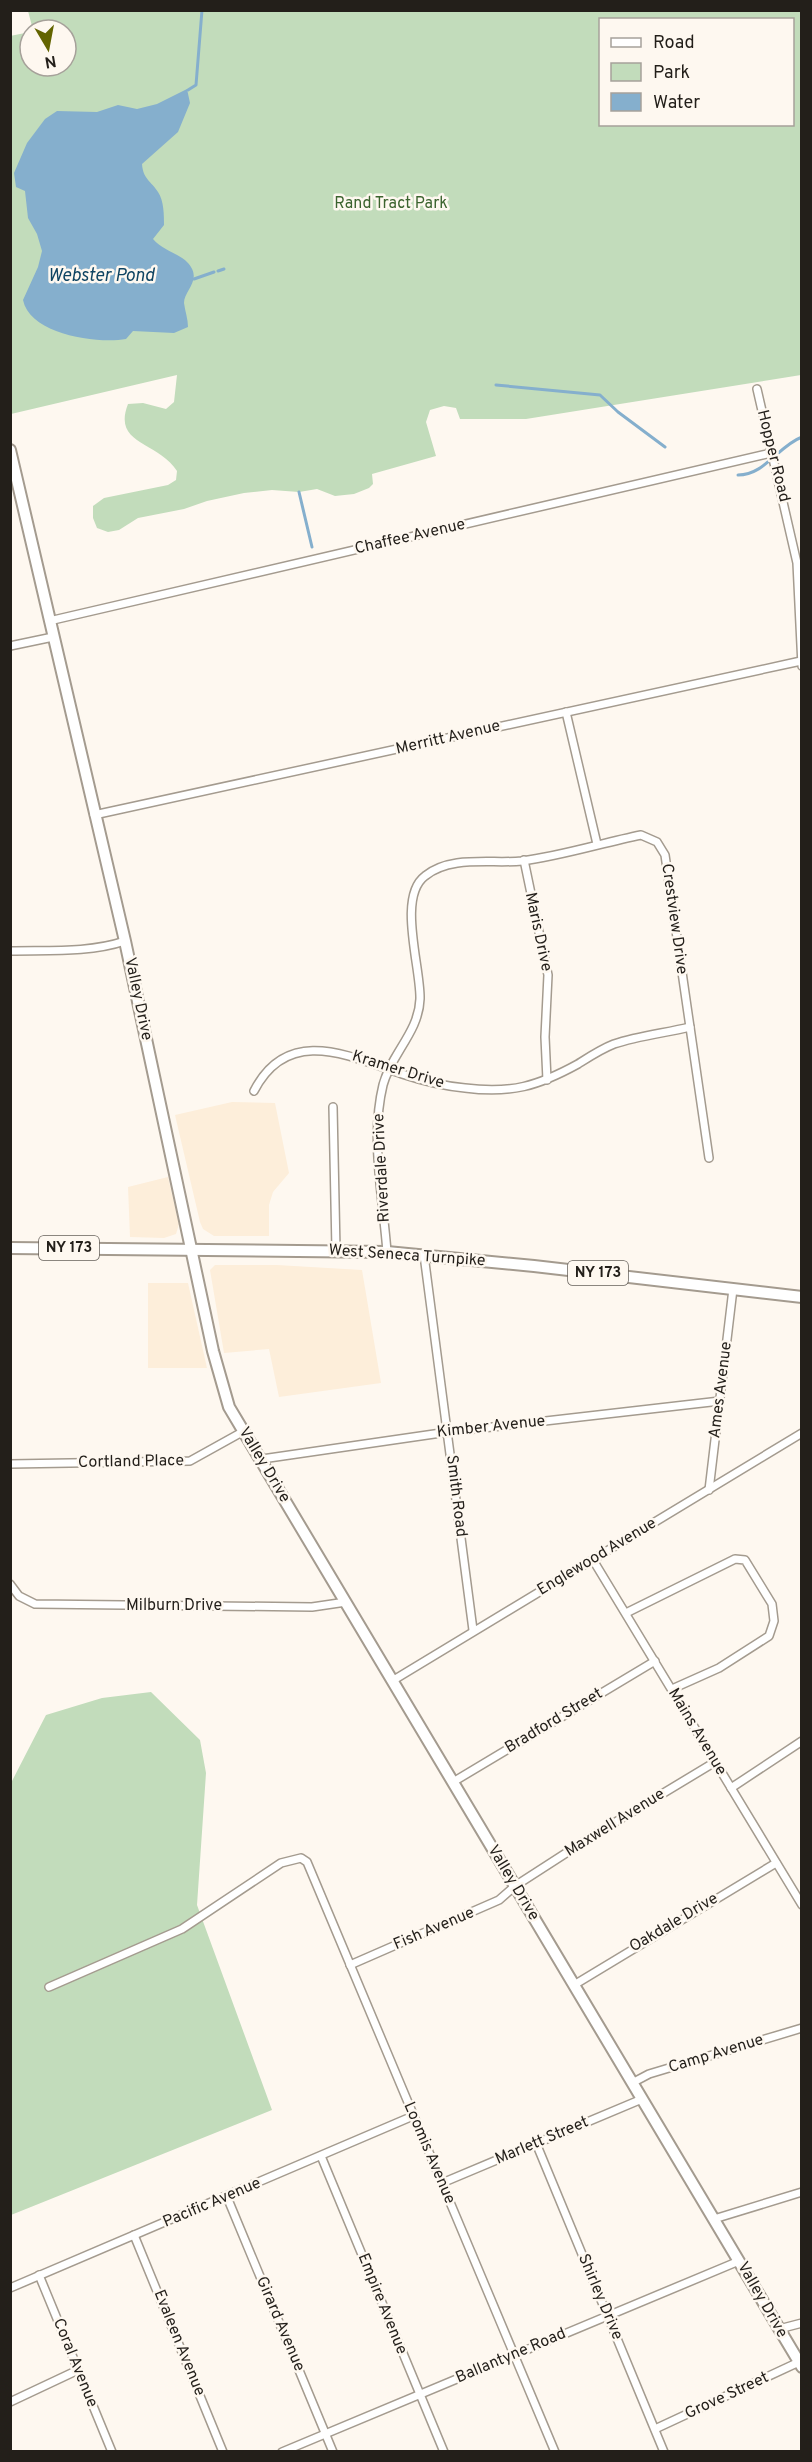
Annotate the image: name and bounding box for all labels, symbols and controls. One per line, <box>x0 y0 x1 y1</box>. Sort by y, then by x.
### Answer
north arrow <box>18 18 78 78</box>
legend <box>599 18 794 126</box>
text: Road <box>653 32 695 55</box>
text: N <box>43 50 58 72</box>
text: Park <box>653 62 690 85</box>
text: Water <box>653 92 700 115</box>
park label: Rand Tract Park <box>334 194 448 214</box>
water label: Webster Pond <box>48 265 156 288</box>
street label: Hopper Road <box>752 408 794 504</box>
street label: Chaffee Avenue <box>353 515 467 559</box>
street label: Merritt Avenue <box>394 716 502 760</box>
street label: Crestview Drive <box>656 862 692 976</box>
street label: Maris Drive <box>520 891 556 973</box>
street label: Valley Drive <box>119 956 157 1042</box>
street label: Kramer Drive <box>349 1046 447 1094</box>
street label: Riverdale Drive <box>369 1113 395 1223</box>
road number: NY 173 <box>39 1236 99 1260</box>
street label: West Seneca Turnpike <box>328 1241 486 1271</box>
road number: NY 173 <box>568 1261 628 1285</box>
street label: Ames Avenue <box>705 1341 737 1439</box>
street label: Kimber Avenue <box>436 1411 546 1443</box>
street label: Valley Drive <box>234 1424 294 1506</box>
street label: Cortland Place <box>78 1451 184 1473</box>
street label: Smith Road <box>441 1454 471 1538</box>
street label: Englewood Avenue <box>534 1513 660 1601</box>
street label: Milburn Drive <box>126 1596 222 1616</box>
street label: Bradford Street <box>502 1684 606 1758</box>
street label: Mains Avenue <box>663 1685 731 1779</box>
street label: Maxwell Avenue <box>561 1784 669 1862</box>
street label: Valley Drive <box>483 1842 543 1924</box>
street label: Oakdale Drive <box>626 1889 722 1957</box>
street label: Fish Avenue <box>390 1903 478 1955</box>
street label: Camp Avenue <box>666 2030 766 2078</box>
street label: Loomis Avenue <box>399 2099 459 2207</box>
street label: Marlett Street <box>492 2112 592 2170</box>
street label: Pacific Avenue <box>160 2173 264 2233</box>
street label: Empire Avenue <box>353 2250 411 2358</box>
street label: Shirley Drive <box>573 2251 627 2343</box>
street label: Valley Drive <box>732 2258 792 2342</box>
street label: Girard Avenue <box>251 2274 309 2374</box>
street label: Evaleen Avenue <box>149 2287 209 2399</box>
street label: Coral Avenue <box>48 2315 102 2411</box>
street label: Ballantyne Road <box>453 2324 569 2388</box>
street label: Grove Street <box>682 2368 772 2424</box>

